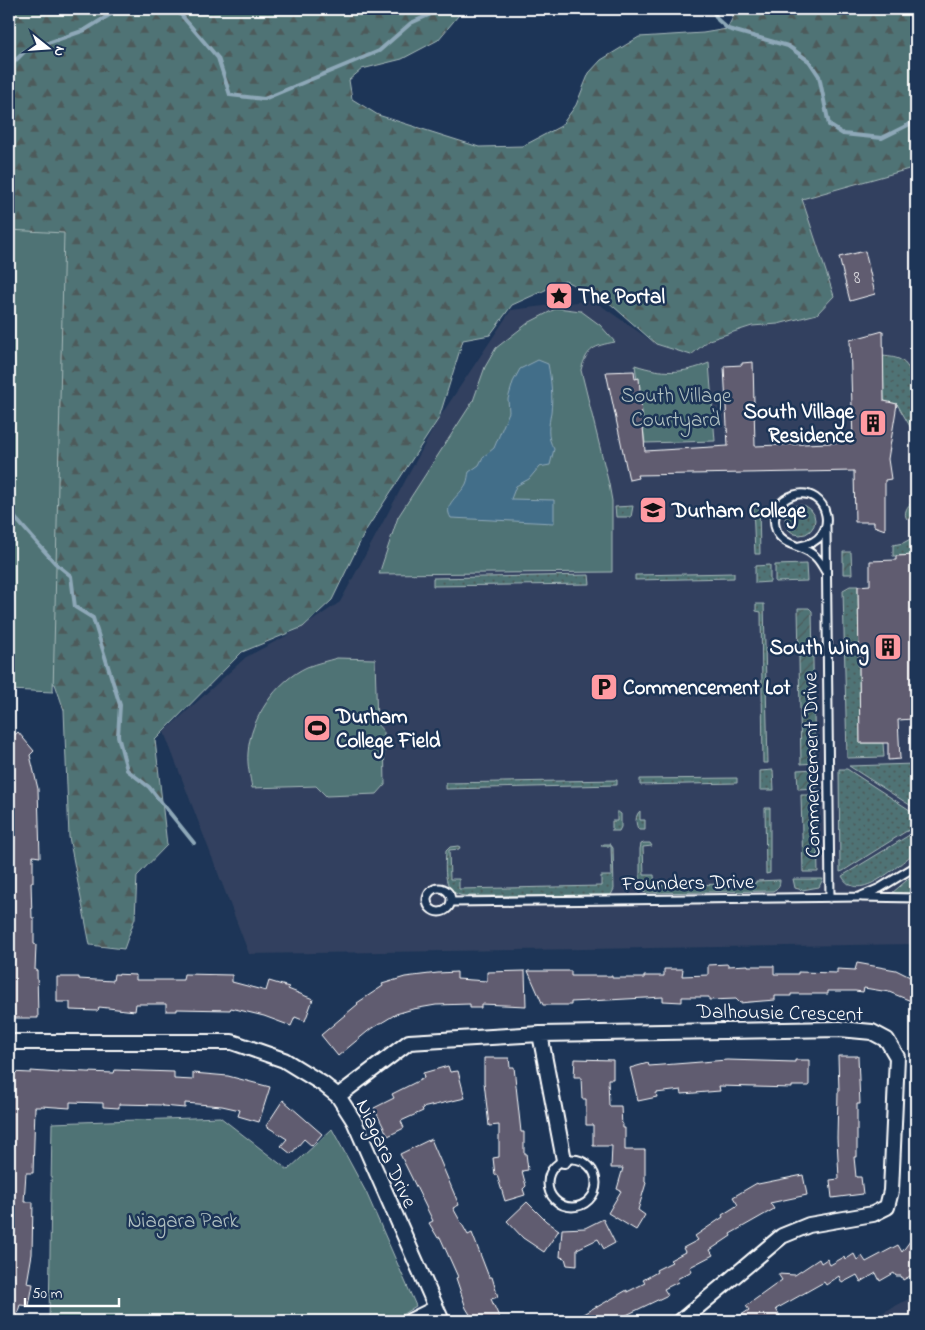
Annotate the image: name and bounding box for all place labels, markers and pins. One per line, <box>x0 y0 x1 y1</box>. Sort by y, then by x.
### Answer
place icon: The Portal <box>544 281 574 311</box>
place label: The Portal <box>578 283 665 313</box>
place label: South Village Residence <box>743 398 855 452</box>
building icon: South Village Residence <box>858 408 888 438</box>
school or university icon: Durham College <box>638 495 668 525</box>
place label: Durham College <box>671 497 806 529</box>
building icon: South Wing <box>873 632 903 662</box>
place label: South Wing <box>769 634 869 666</box>
parking icon: Commencement Lot <box>589 672 619 702</box>
place label: Commencement Lot <box>623 674 792 704</box>
place label: Durham College Field <box>335 703 441 759</box>
sports icon: Durham College Field <box>302 713 332 743</box>

